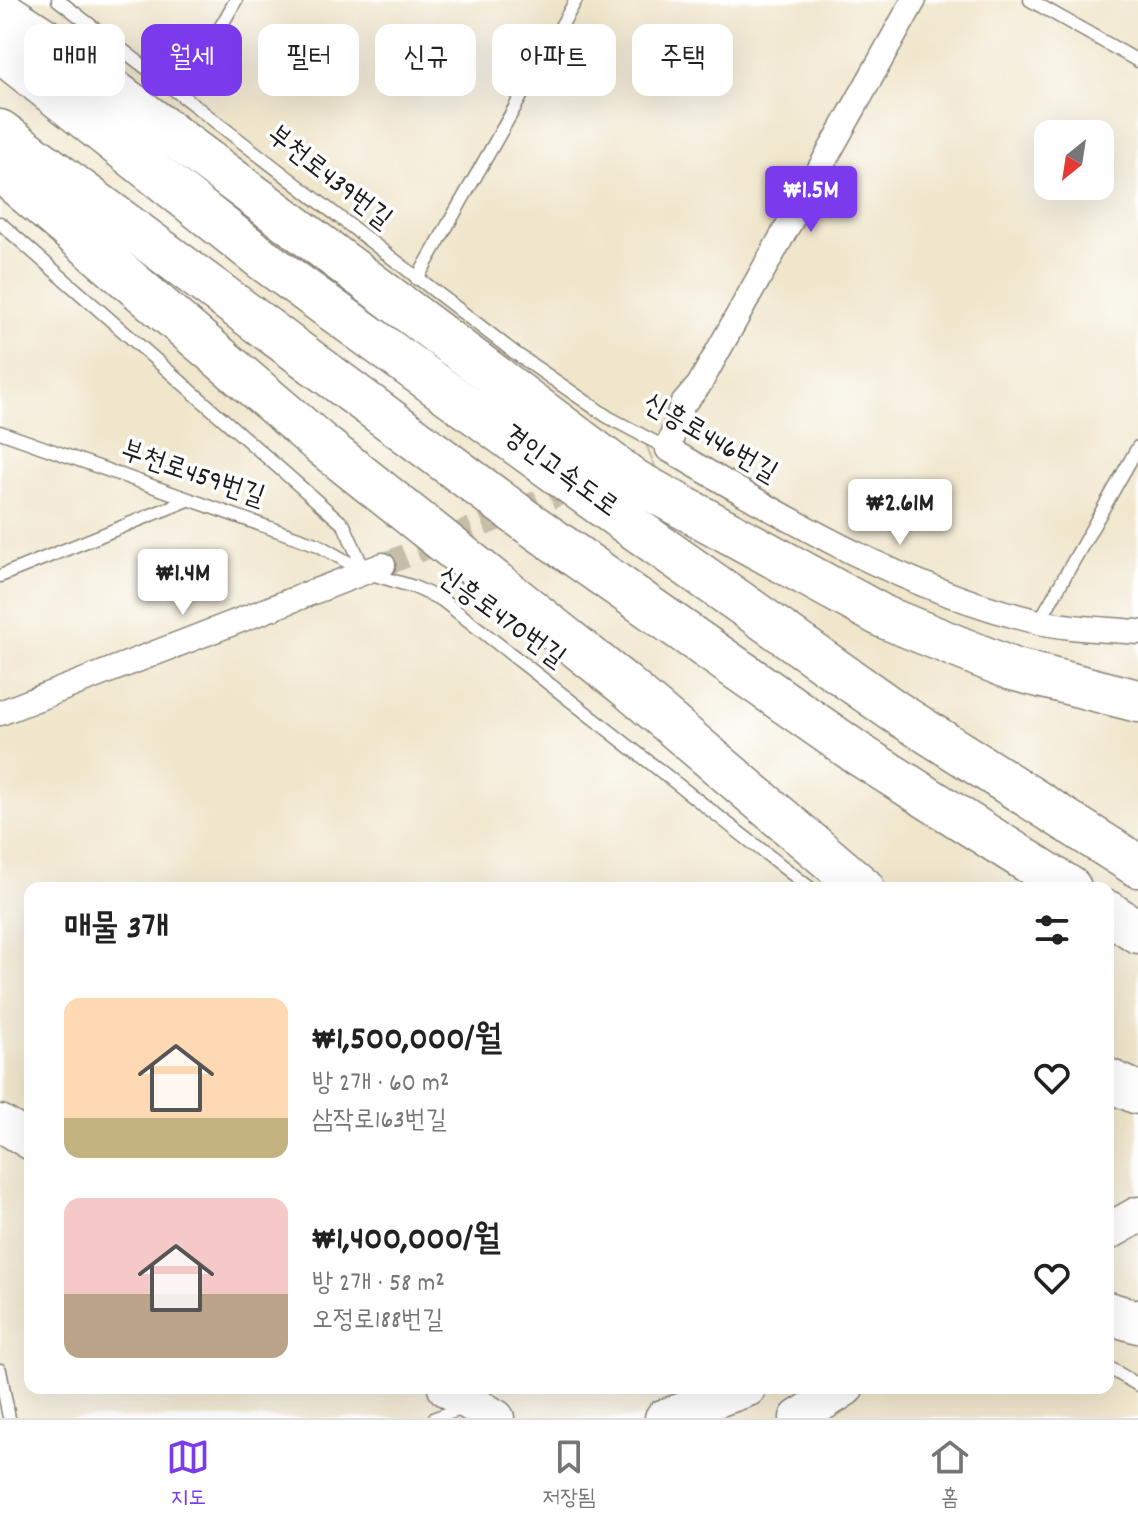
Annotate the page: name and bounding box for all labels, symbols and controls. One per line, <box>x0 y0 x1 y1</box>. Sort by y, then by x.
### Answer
chip: 매매 <box>24 24 125 96</box>
chip: 월세 <box>141 24 242 96</box>
chip: 필터 <box>258 24 359 96</box>
chip: 신규 <box>375 24 476 96</box>
chip: 아파트 <box>492 24 616 96</box>
chip: 주택 <box>632 24 733 96</box>
street label: 부천로439번길 <box>257 117 399 241</box>
north arrow <box>1034 120 1114 200</box>
map controls <box>1034 120 1114 200</box>
pin: ₩1.5M <box>755 166 867 234</box>
text: ₩1.5M <box>783 173 839 210</box>
street label: 신흥로446번길 <box>634 385 784 495</box>
street label: 경인고속도로 <box>493 417 625 529</box>
street label: 부천로459번길 <box>115 433 269 519</box>
pin: ₩2.61M <box>835 479 965 547</box>
text: ₩2.61M <box>866 486 934 523</box>
pin: ₩1.4M <box>127 549 239 617</box>
text: ₩1.4M <box>156 556 210 593</box>
street label: 신흥로470번길 <box>427 559 573 679</box>
text: 매물 3개 <box>64 906 169 955</box>
icon: filters <box>1030 908 1074 952</box>
text: ₩1,500,000/월 <box>312 1017 502 1066</box>
icon: home <box>128 1030 224 1126</box>
icon: heart <box>1030 1056 1074 1100</box>
text: 방 2개 · 60 m² <box>312 1066 449 1103</box>
text: 삼작로163번길 <box>312 1103 447 1140</box>
text: ₩1,400,000/월 <box>312 1217 500 1266</box>
icon: home <box>128 1230 224 1326</box>
icon: heart <box>1030 1256 1074 1300</box>
text: 방 2개 · 58 m² <box>312 1266 445 1303</box>
text: 오정로188번길 <box>312 1303 443 1340</box>
tab: 지도 <box>166 1435 210 1515</box>
tab: 저장됨 <box>542 1435 596 1515</box>
tab: 홈 <box>928 1435 972 1515</box>

